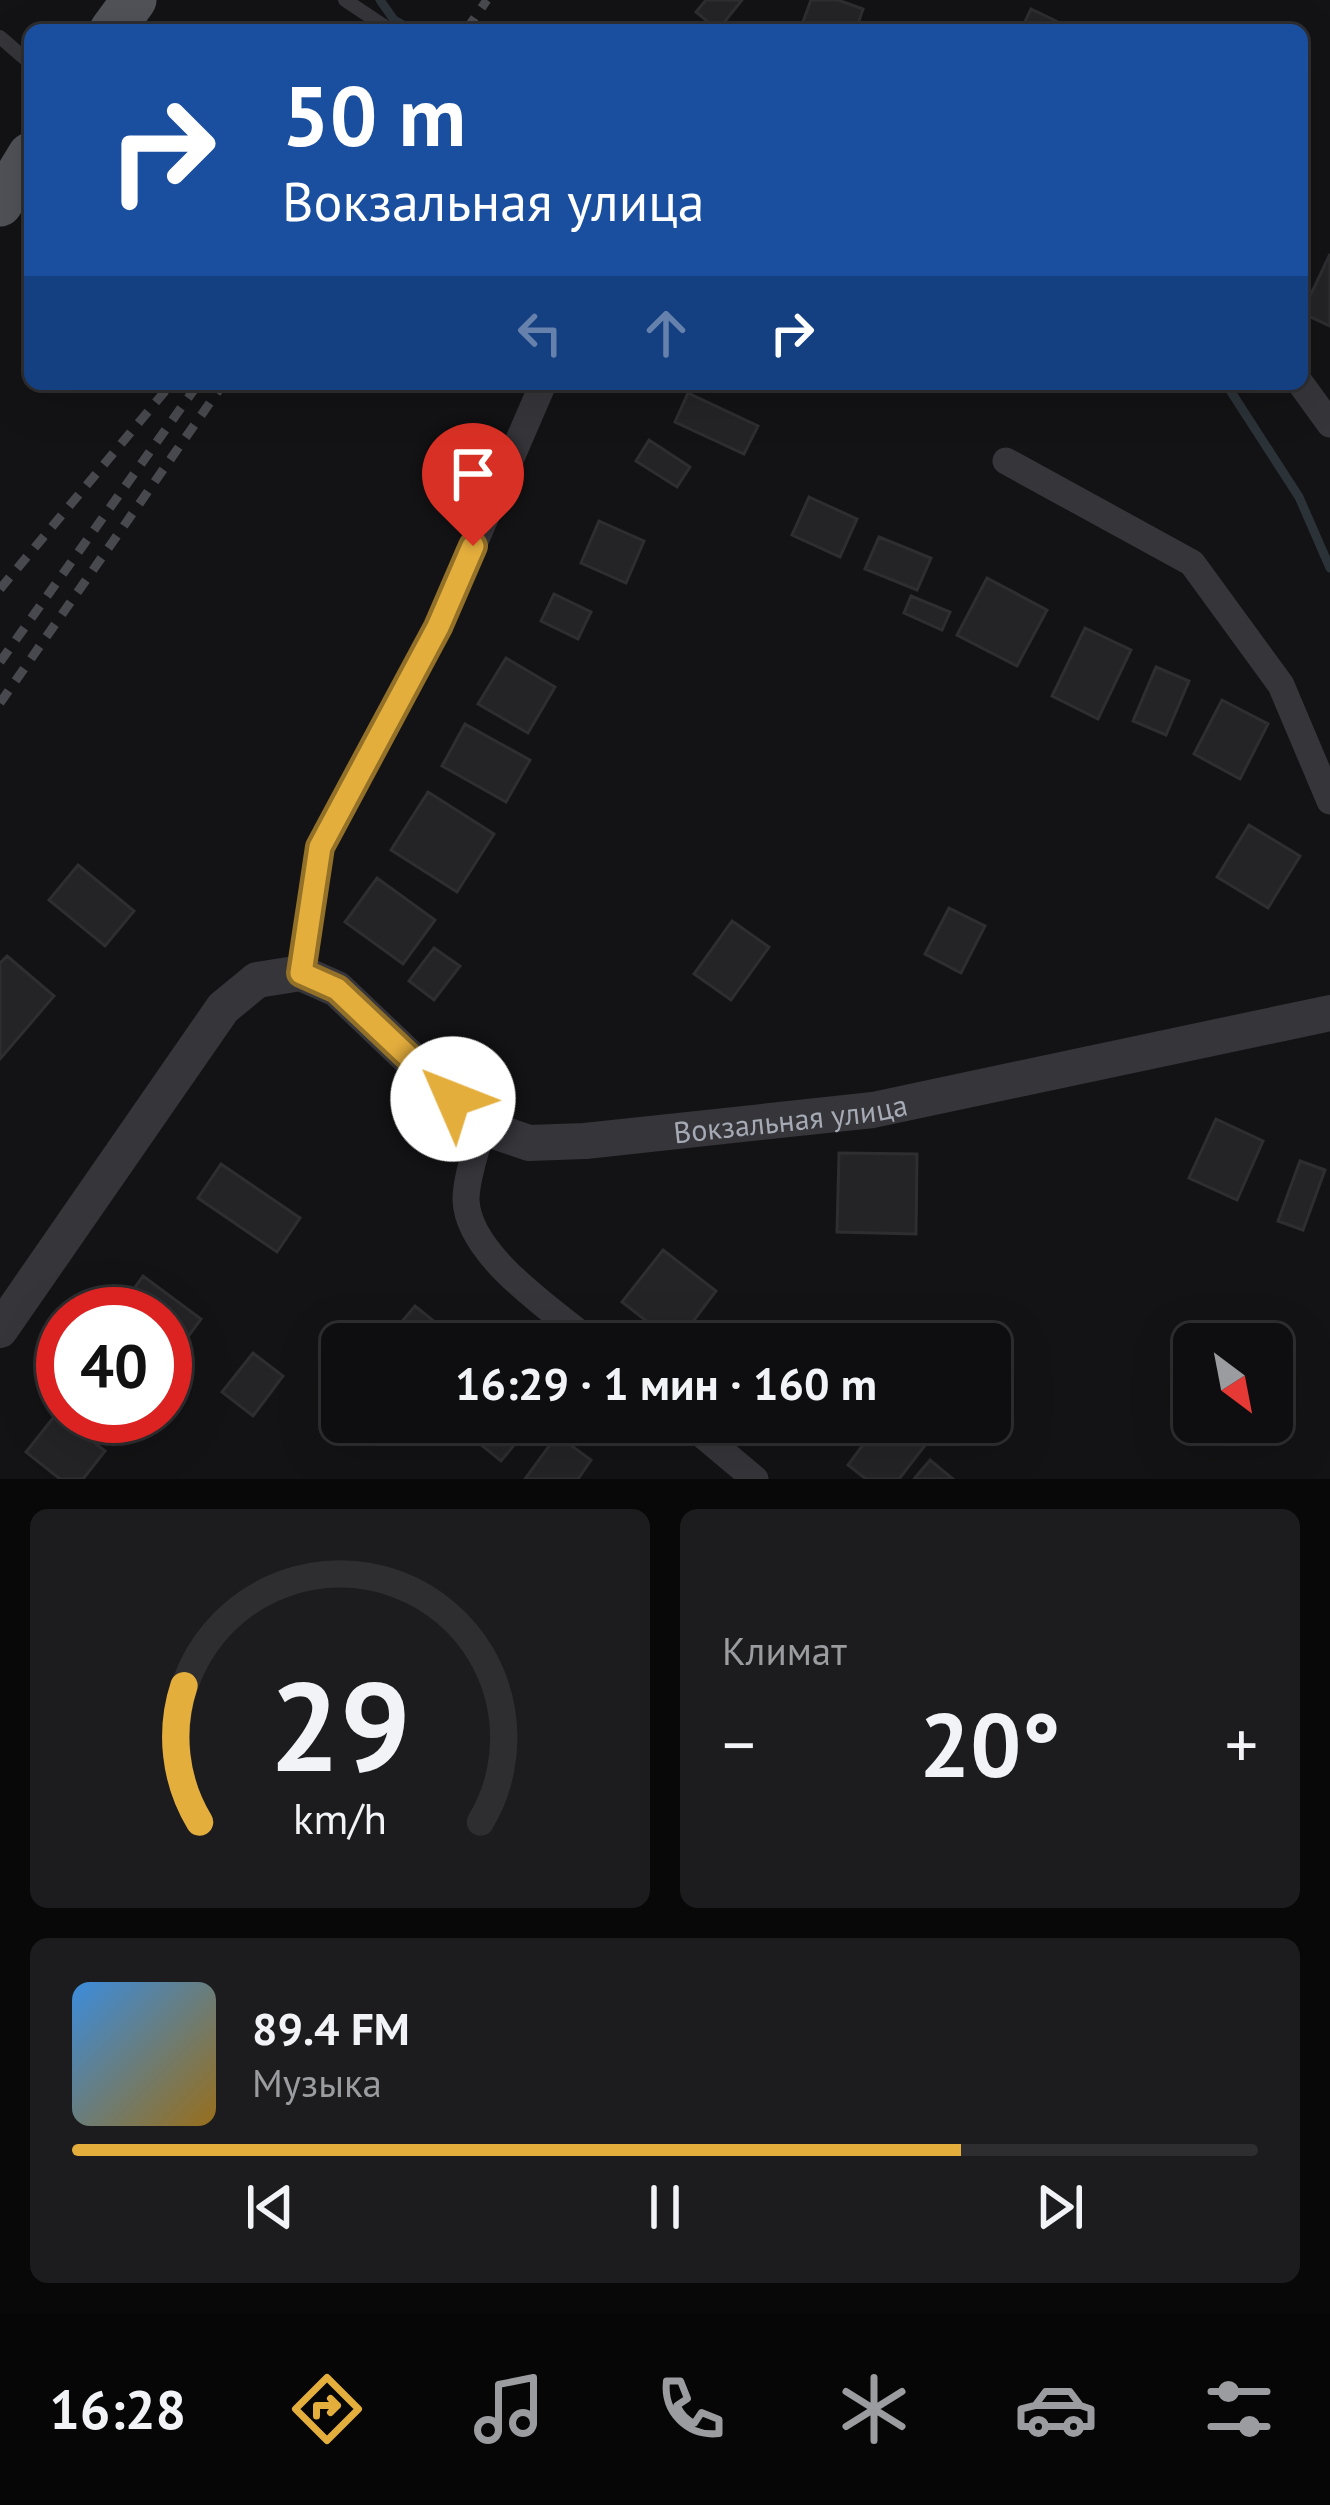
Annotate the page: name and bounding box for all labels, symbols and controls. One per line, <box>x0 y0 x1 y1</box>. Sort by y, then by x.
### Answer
text: 50 m <box>282 60 466 169</box>
icon: right <box>84 72 240 228</box>
text: Вокзальная улица <box>282 166 705 236</box>
icon: left <box>507 300 573 366</box>
icon: ahead <box>633 300 699 366</box>
icon: right <box>759 300 825 366</box>
pin <box>422 423 524 546</box>
icon: arrive <box>440 441 506 507</box>
position arrow <box>390 1036 516 1162</box>
street label: Вокзальная улица <box>671 1084 911 1151</box>
speed limit sign: 40 <box>36 1287 192 1443</box>
north arrow <box>1173 1323 1293 1443</box>
map controls <box>1173 1323 1293 1443</box>
text: 16:29 · 1 мин · 160 m <box>455 1354 877 1412</box>
text: Климат <box>722 1625 847 1676</box>
text: 29 <box>269 1644 411 1805</box>
text: 20° <box>919 1685 1061 1802</box>
text: − <box>722 1701 755 1786</box>
text: + <box>1225 1701 1258 1786</box>
text: km/h <box>293 1789 387 1845</box>
text: 89.4 FM <box>252 1999 410 2057</box>
text: Музыка <box>252 2057 382 2108</box>
icon: previous <box>237 2174 303 2240</box>
icon: pause <box>632 2174 698 2240</box>
icon: next <box>1027 2174 1093 2240</box>
icon: directions <box>285 2367 369 2451</box>
icon: music <box>467 2367 551 2451</box>
icon: phone <box>649 2367 733 2451</box>
icon: climate <box>832 2367 916 2451</box>
icon: car <box>1014 2367 1098 2451</box>
icon: filters <box>1197 2367 1281 2451</box>
text: 16:28 <box>49 2374 186 2444</box>

